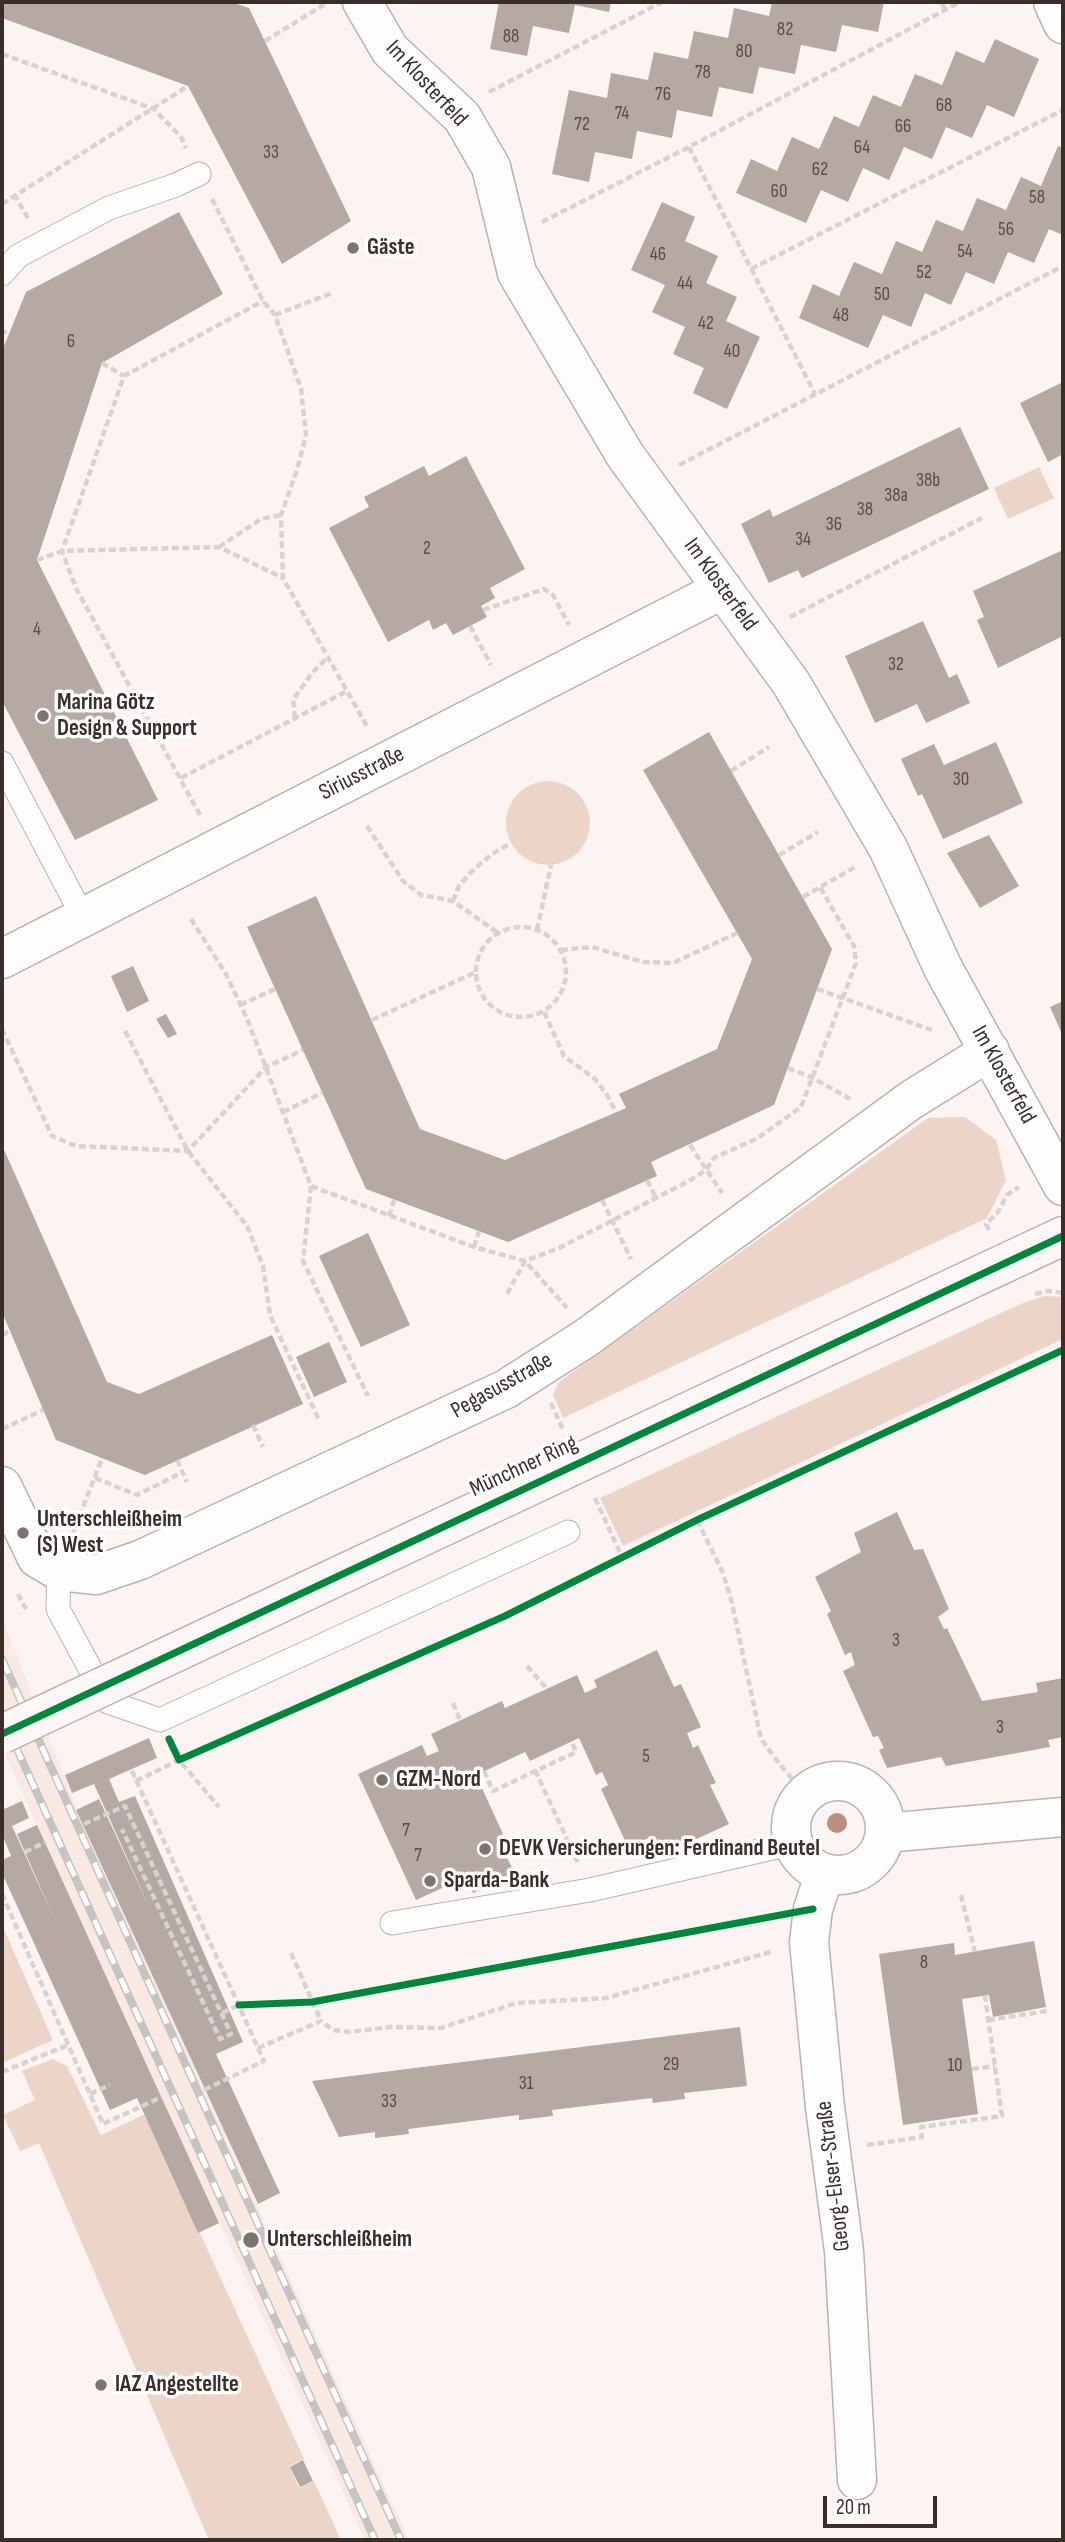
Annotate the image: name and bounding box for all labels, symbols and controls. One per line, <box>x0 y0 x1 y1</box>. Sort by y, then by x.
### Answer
house number: 82 <box>777 19 793 41</box>
house number: 88 <box>503 26 519 48</box>
street label: Im Klosterfeld <box>379 35 473 133</box>
house number: 80 <box>736 41 752 63</box>
house number: 78 <box>695 62 711 84</box>
house number: 76 <box>655 84 671 106</box>
house number: 68 <box>936 95 952 117</box>
house number: 74 <box>615 103 629 125</box>
house number: 72 <box>574 114 590 136</box>
house number: 66 <box>895 116 911 138</box>
house number: 64 <box>854 137 870 159</box>
house number: 33 <box>263 142 279 164</box>
house number: 62 <box>812 159 828 181</box>
house number: 60 <box>771 181 787 203</box>
house number: 58 <box>1029 187 1045 209</box>
house number: 56 <box>998 219 1014 241</box>
place label: Gäste <box>367 234 414 262</box>
marker: Gäste <box>345 240 361 256</box>
house number: 54 <box>957 241 973 263</box>
house number: 46 <box>650 244 666 266</box>
house number: 52 <box>916 262 932 284</box>
house number: 44 <box>677 273 693 295</box>
house number: 50 <box>874 284 890 306</box>
house number: 48 <box>833 305 849 327</box>
house number: 42 <box>698 313 714 335</box>
house number: 6 <box>67 331 75 353</box>
house number: 40 <box>724 341 740 363</box>
house number: 38b <box>916 470 940 492</box>
house number: 38a <box>884 485 908 507</box>
house number: 38 <box>857 499 873 521</box>
house number: 36 <box>826 514 842 536</box>
house number: 34 <box>795 529 811 551</box>
street label: Im Klosterfeld <box>677 533 763 637</box>
house number: 2 <box>423 538 431 560</box>
house number: 4 <box>33 619 41 641</box>
house number: 32 <box>888 654 904 676</box>
place label: Marina Götz Design & Support <box>57 689 197 743</box>
marker: Marina Götz Design & Support <box>35 708 51 724</box>
street label: Siriusstraße <box>315 741 409 807</box>
house number: 30 <box>953 769 969 791</box>
street label: Im Klosterfeld <box>965 1021 1041 1129</box>
street label: Pegasusstraße <box>446 1347 558 1425</box>
street label: Münchner Ring <box>466 1430 582 1504</box>
place label: Unterschleißheim (S) West <box>37 1506 182 1560</box>
marker: Unterschleißheim (S) West <box>15 1525 31 1541</box>
house number: 3 <box>892 1630 900 1652</box>
house number: 3 <box>996 1717 1004 1739</box>
house number: 5 <box>642 1746 650 1768</box>
place label: GZM-Nord <box>396 1766 481 1794</box>
marker: GZM-Nord <box>374 1772 390 1788</box>
house number: 7 <box>402 1820 410 1842</box>
place label: DEVK Versicherungen: Ferdinand Beutel <box>499 1835 820 1863</box>
marker: DEVK Versicherungen: Ferdinand Beutel <box>477 1841 493 1857</box>
house number: 7 <box>414 1845 422 1867</box>
place label: Sparda-Bank <box>444 1867 549 1895</box>
marker: Sparda-Bank <box>422 1873 438 1889</box>
house number: 8 <box>920 1952 928 1974</box>
house number: 29 <box>663 2054 679 2076</box>
house number: 10 <box>947 2055 963 2077</box>
house number: 31 <box>519 2073 533 2095</box>
house number: 33 <box>381 2091 397 2113</box>
street label: Georg-Elser-Straße <box>811 2099 857 2253</box>
place label: Unterschleißheim <box>267 2226 412 2254</box>
marker: Unterschleißheim <box>241 2230 261 2250</box>
place label: IAZ Angestellte <box>115 2371 239 2399</box>
marker: IAZ Angestellte <box>93 2377 109 2393</box>
scale bar <box>827 2482 941 2526</box>
text: 20 m <box>836 2495 871 2520</box>

